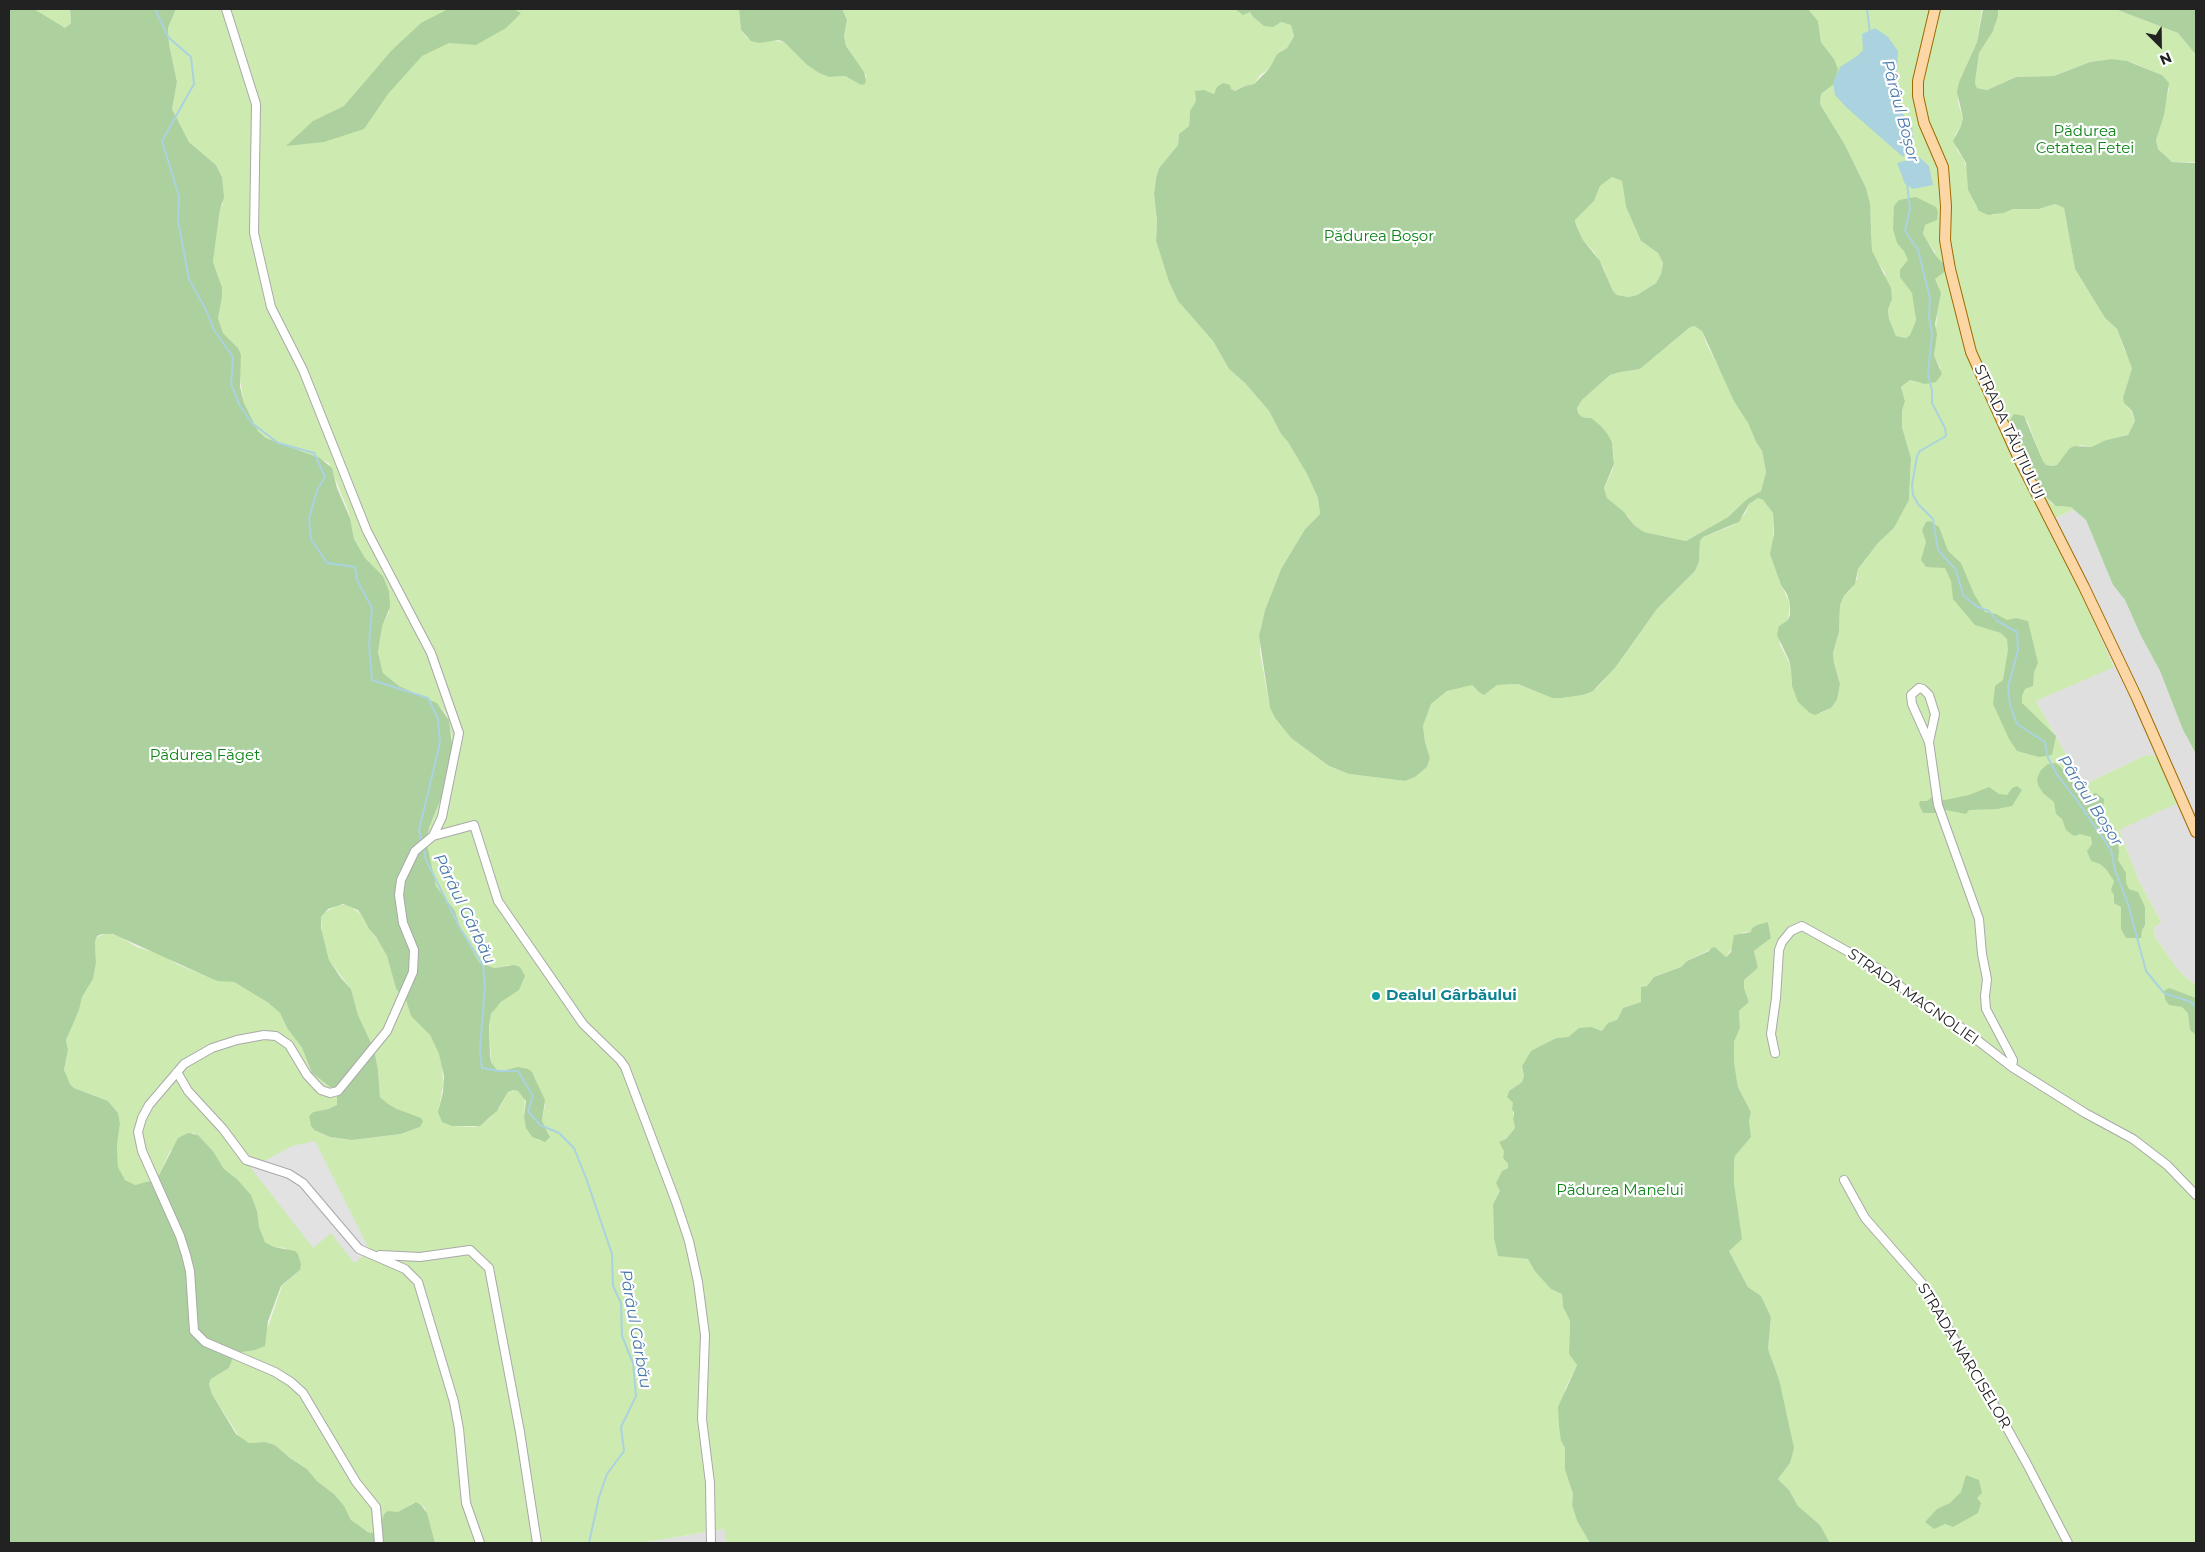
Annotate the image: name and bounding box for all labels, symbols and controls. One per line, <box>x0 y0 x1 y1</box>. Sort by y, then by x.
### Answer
north arrow <box>2135 20 2185 70</box>
text: N <box>2157 48 2175 69</box>
water label: Pârâul Boșor <box>1877 58 1923 164</box>
park label: Pădurea Cetatea Fetei <box>2036 123 2134 158</box>
park label: Pădurea Boșor <box>1324 228 1434 246</box>
street label: STRADA TĂUȚIULUI <box>1970 362 2048 502</box>
park label: Pădurea Făget <box>150 747 260 765</box>
water label: Pârâul Boșor <box>2053 752 2127 850</box>
water label: Pârâul Gârbău <box>429 851 499 967</box>
street label: STRADA MAGNOLIEI <box>1844 945 1982 1049</box>
place label: Dealul Gârbăului <box>1386 987 1517 1005</box>
marker: Dealul Gârbăului <box>1370 990 1382 1002</box>
park label: Pădurea Manelui <box>1556 1182 1684 1200</box>
water label: Pârâul Gârbău <box>615 1268 655 1390</box>
street label: STRADA NARCISELOR <box>1913 1280 2015 1432</box>

